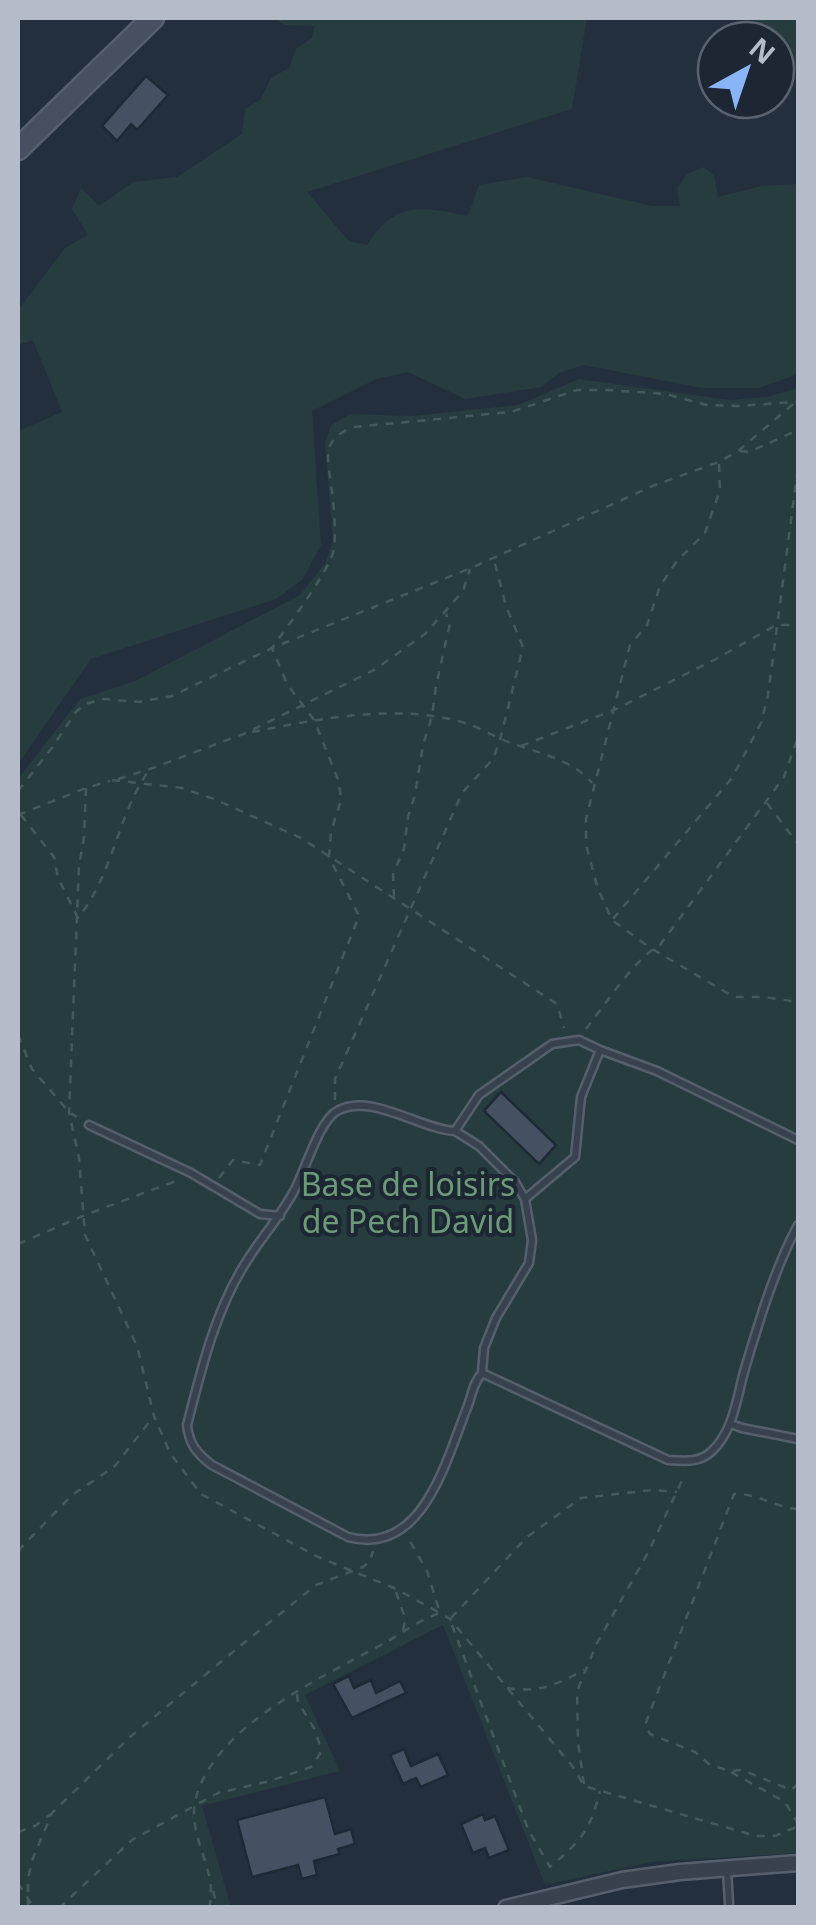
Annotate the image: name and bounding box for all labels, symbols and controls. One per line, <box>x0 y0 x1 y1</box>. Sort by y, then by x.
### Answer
north arrow <box>696 20 796 120</box>
text: N <box>742 28 784 72</box>
park label: Base de loisirs de Pech David <box>301 1162 515 1242</box>

